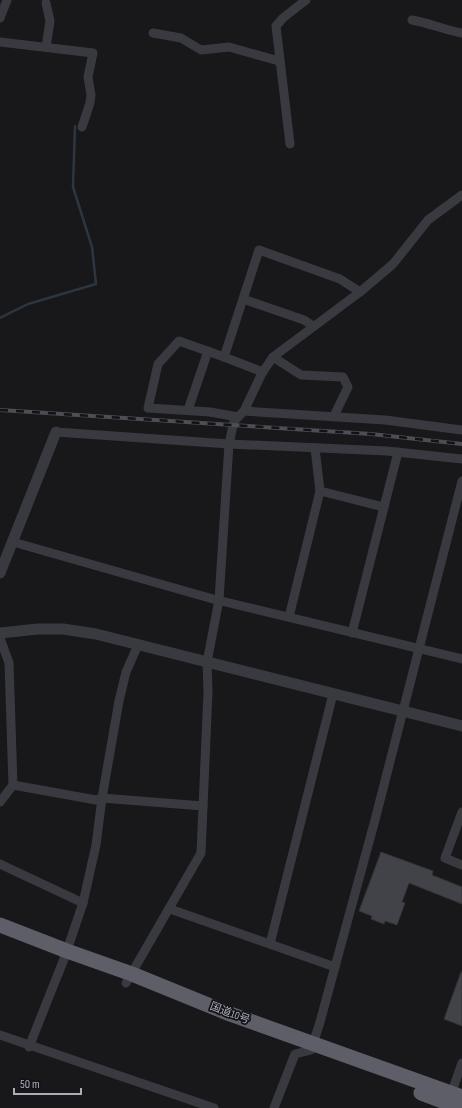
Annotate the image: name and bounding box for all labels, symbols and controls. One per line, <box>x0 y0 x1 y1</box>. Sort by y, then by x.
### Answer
street label: 国道10号 <box>208 999 252 1027</box>
scale bar <box>14 1070 81 1096</box>
text: 50 m <box>20 1077 40 1092</box>

